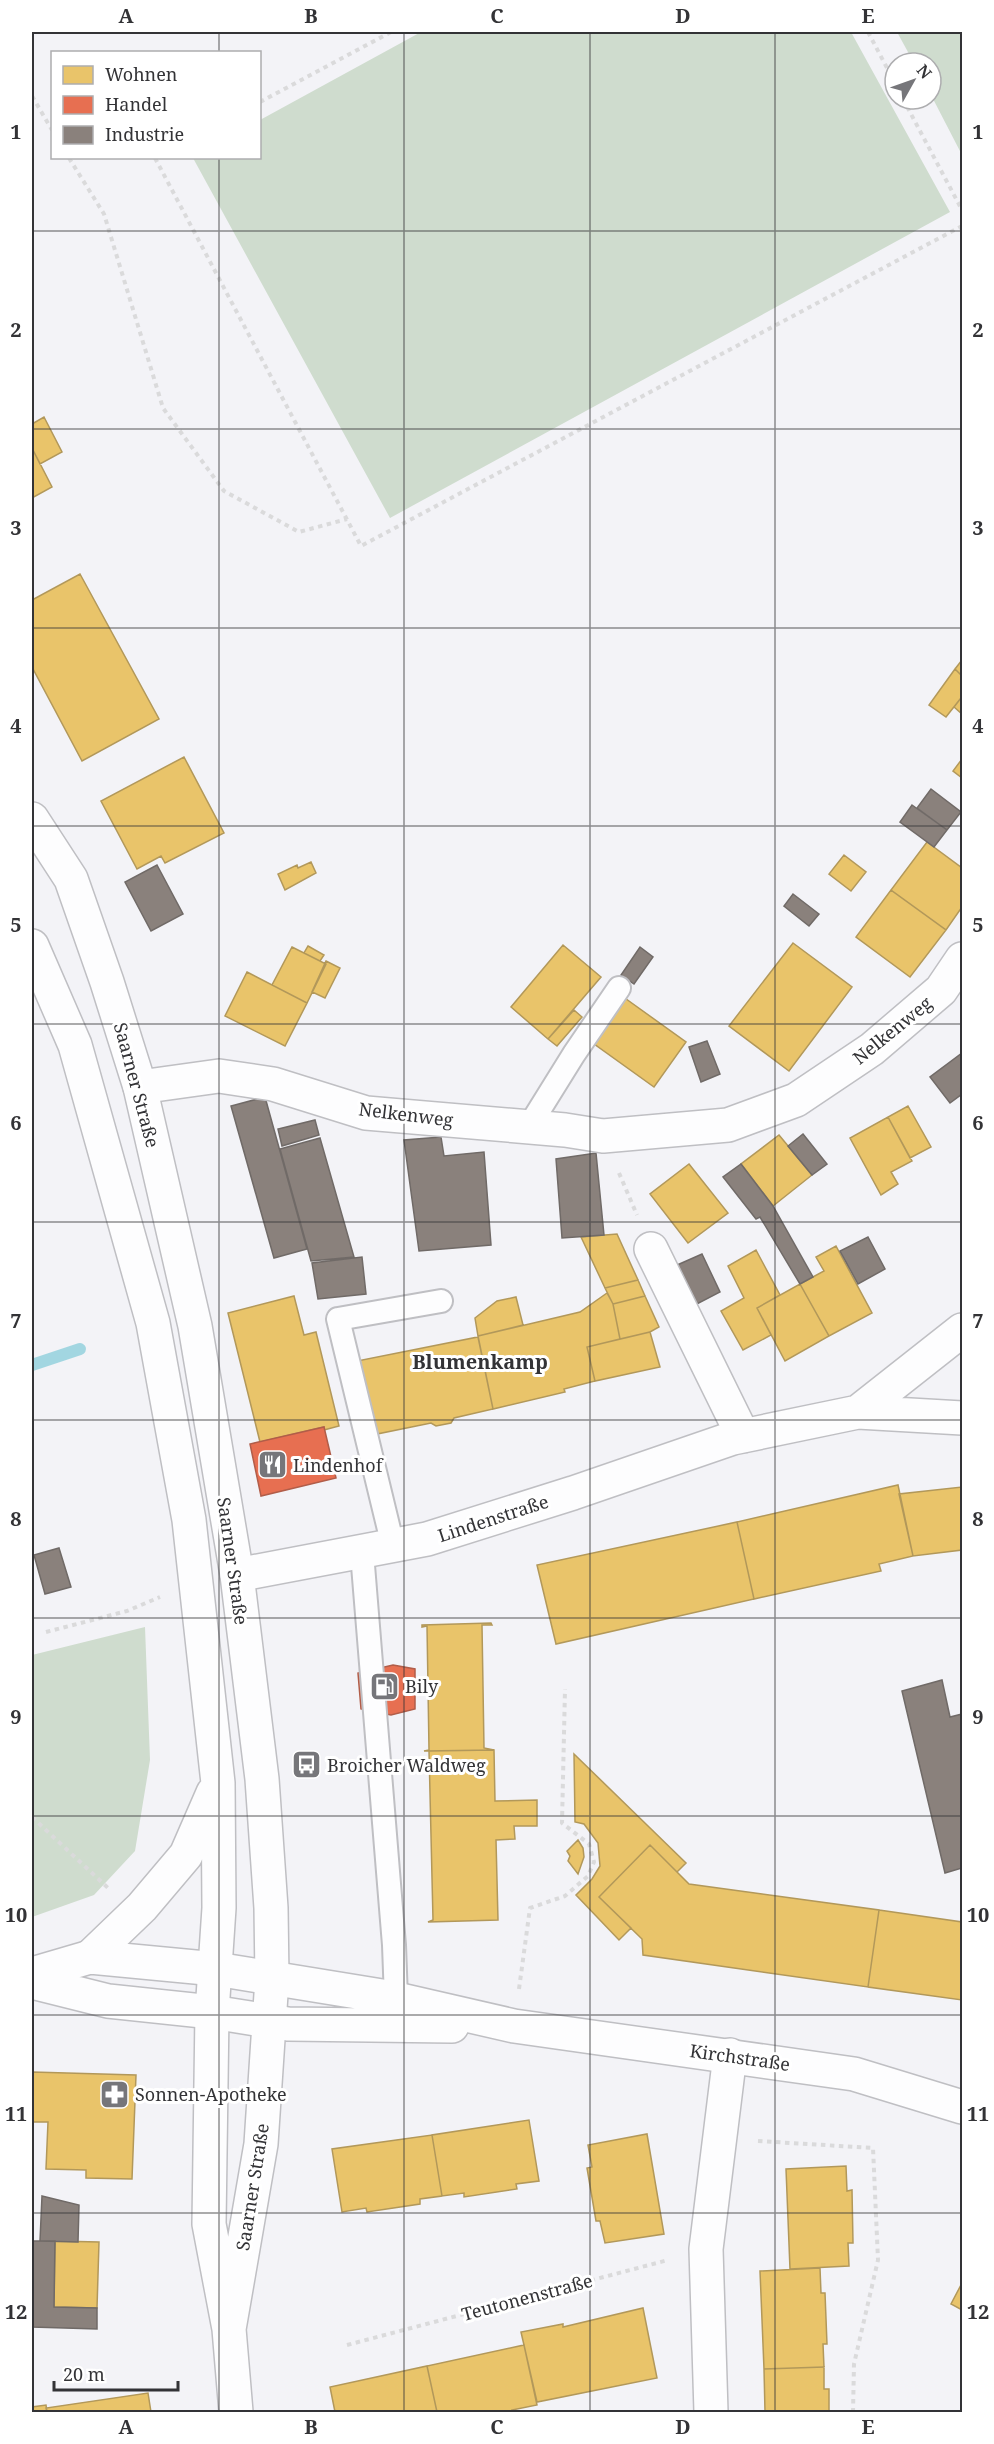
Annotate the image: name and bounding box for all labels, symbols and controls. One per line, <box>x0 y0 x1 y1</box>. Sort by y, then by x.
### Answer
text: A <box>118 2 134 29</box>
text: B <box>304 2 318 29</box>
text: C <box>490 2 504 29</box>
text: D <box>675 2 691 29</box>
text: E <box>861 2 875 29</box>
legend <box>51 51 261 159</box>
north arrow <box>883 51 943 111</box>
text: N <box>912 59 937 84</box>
text: Wohnen <box>105 62 178 86</box>
text: Handel <box>105 92 168 116</box>
text: 1 <box>10 118 22 145</box>
text: 1 <box>972 118 984 145</box>
text: Industrie <box>105 122 184 146</box>
text: 2 <box>10 316 22 343</box>
text: 2 <box>972 316 984 343</box>
text: 3 <box>10 514 22 541</box>
text: 3 <box>972 514 984 541</box>
text: 4 <box>10 712 22 739</box>
text: 4 <box>972 712 984 739</box>
text: 5 <box>10 911 22 938</box>
text: 5 <box>972 911 984 938</box>
street label: Nelkenweg <box>847 991 937 1069</box>
street label: Saarner Straße <box>109 1020 165 1150</box>
street label: Nelkenweg <box>357 1096 455 1132</box>
text: 6 <box>10 1109 22 1136</box>
text: 6 <box>972 1109 984 1136</box>
text: 7 <box>10 1307 22 1334</box>
text: 7 <box>972 1307 984 1334</box>
district label: Blumenkamp <box>412 1348 548 1375</box>
restaurant icon: Lindenhof <box>256 1449 288 1481</box>
place label: Lindenhof <box>293 1453 384 1477</box>
street label: Lindenstraße <box>435 1489 551 1547</box>
street label: Saarner Straße <box>212 1496 254 1626</box>
text: 8 <box>10 1505 22 1532</box>
text: 8 <box>972 1505 984 1532</box>
fuel station icon: Bily <box>368 1670 400 1702</box>
place label: Bily <box>405 1674 439 1698</box>
text: 9 <box>10 1703 22 1730</box>
text: 9 <box>972 1703 984 1730</box>
bus stop icon: Broicher Waldweg <box>290 1749 322 1781</box>
place label: Broicher Waldweg <box>327 1753 486 1777</box>
text: 10 <box>5 1901 27 1928</box>
text: 10 <box>967 1901 989 1928</box>
street label: Kirchstraße <box>688 2038 792 2076</box>
pharmacy icon: Sonnen-Apotheke <box>98 2078 130 2110</box>
place label: Sonnen-Apotheke <box>135 2082 287 2106</box>
text: 11 <box>5 2100 27 2127</box>
text: 11 <box>967 2100 989 2127</box>
street label: Saarner Straße <box>230 2122 274 2252</box>
street label: Teutonenstraße <box>459 2268 595 2326</box>
text: 12 <box>5 2298 27 2325</box>
text: 12 <box>967 2298 989 2325</box>
scale bar <box>54 2354 178 2392</box>
text: 20 m <box>63 2362 105 2386</box>
text: A <box>118 2413 134 2440</box>
text: B <box>304 2413 318 2440</box>
text: C <box>490 2413 504 2440</box>
text: D <box>675 2413 691 2440</box>
text: E <box>861 2413 875 2440</box>

